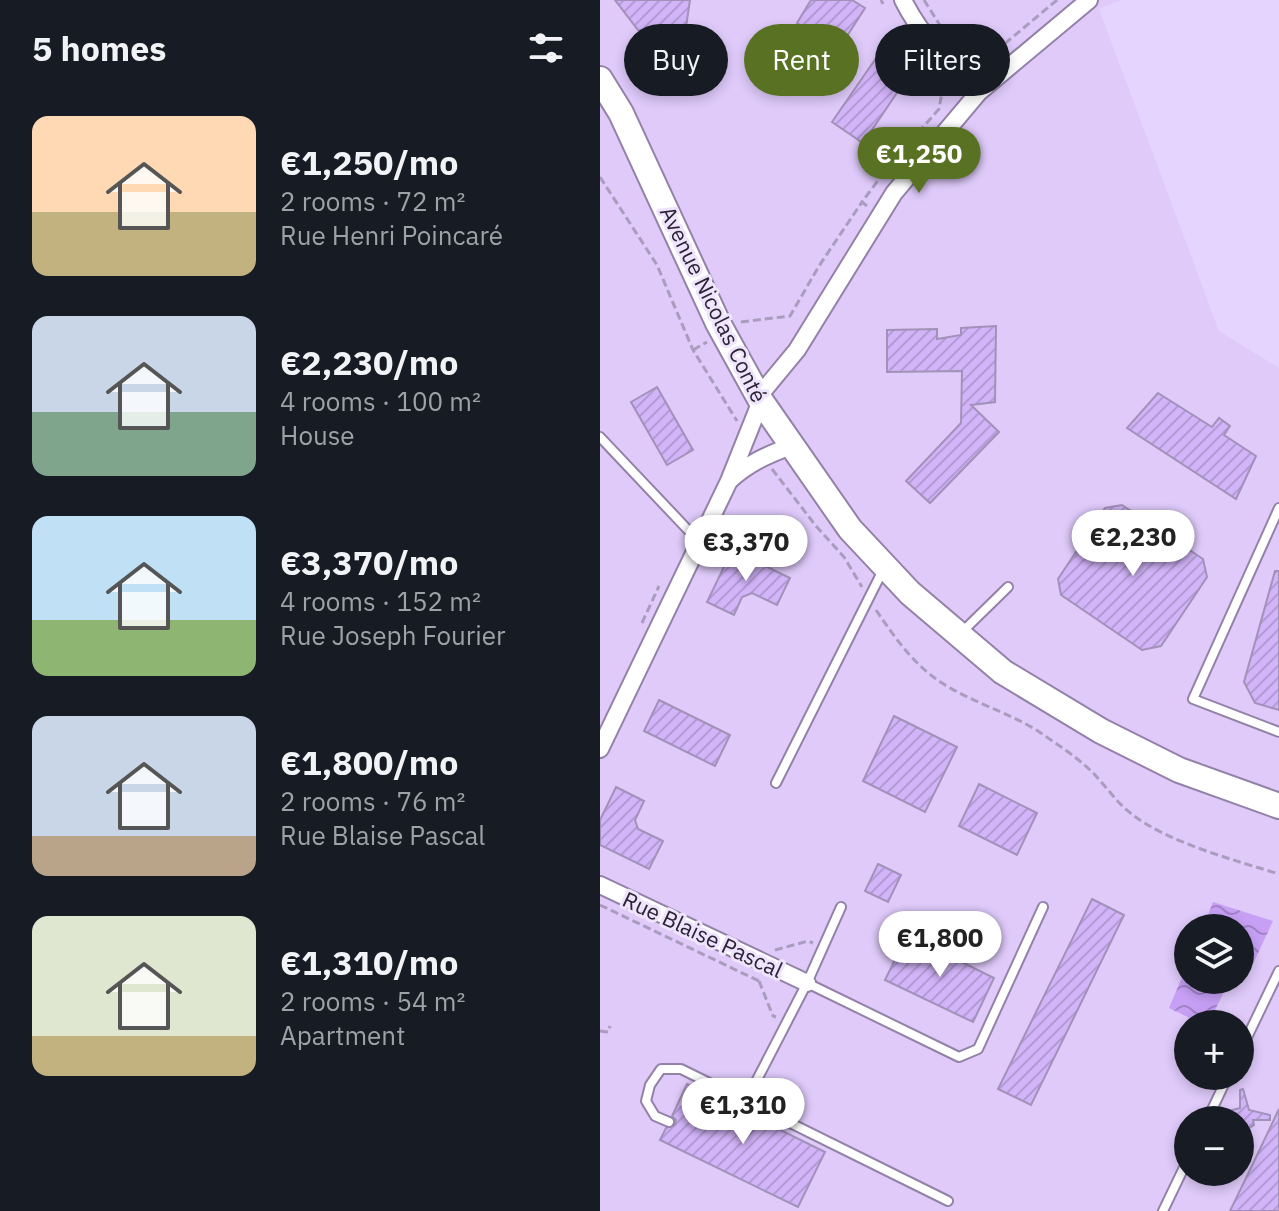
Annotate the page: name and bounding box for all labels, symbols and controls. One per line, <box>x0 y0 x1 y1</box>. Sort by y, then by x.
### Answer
chip: Buy <box>624 24 728 96</box>
chip: Rent <box>744 24 859 96</box>
chip: Filters <box>875 24 1010 96</box>
text: 5 homes <box>32 26 167 70</box>
icon: filters <box>524 26 568 70</box>
pin: €1,250 <box>854 127 984 195</box>
text: €1,250 <box>876 136 962 170</box>
text: €1,250/mo <box>280 140 458 184</box>
icon: home <box>96 148 192 244</box>
text: 2 rooms · 72 m² <box>280 184 465 218</box>
street label: Avenue Nicolas Conté <box>654 201 774 407</box>
text: Rue Henri Poincaré <box>280 218 503 252</box>
text: €2,230/mo <box>280 340 458 384</box>
icon: home <box>96 348 192 444</box>
text: 4 rooms · 100 m² <box>280 384 481 418</box>
text: House <box>280 418 355 452</box>
pin: €2,230 <box>1068 510 1198 578</box>
pin: €3,370 <box>681 515 811 583</box>
text: €2,230 <box>1090 519 1176 553</box>
text: €3,370 <box>703 524 789 558</box>
text: €3,370/mo <box>280 540 458 584</box>
icon: home <box>96 548 192 644</box>
text: 4 rooms · 152 m² <box>280 584 481 618</box>
text: Rue Joseph Fourier <box>280 618 506 652</box>
text: €1,800/mo <box>280 740 458 784</box>
icon: home <box>96 748 192 844</box>
text: 2 rooms · 76 m² <box>280 784 465 818</box>
text: Rue Blaise Pascal <box>280 818 485 852</box>
street label: Rue Blaise Pascal <box>618 884 788 984</box>
pin: €1,800 <box>875 911 1005 979</box>
map controls <box>1174 914 1254 1186</box>
button: layers <box>1174 914 1254 994</box>
text: €1,800 <box>897 920 983 954</box>
text: €1,310/mo <box>280 940 458 984</box>
icon: home <box>96 948 192 1044</box>
text: 2 rooms · 54 m² <box>280 984 465 1018</box>
button: + <box>1174 1010 1254 1090</box>
text: Apartment <box>280 1018 405 1052</box>
pin: €1,310 <box>678 1078 808 1146</box>
text: €1,310 <box>700 1087 786 1121</box>
button: − <box>1174 1106 1254 1186</box>

